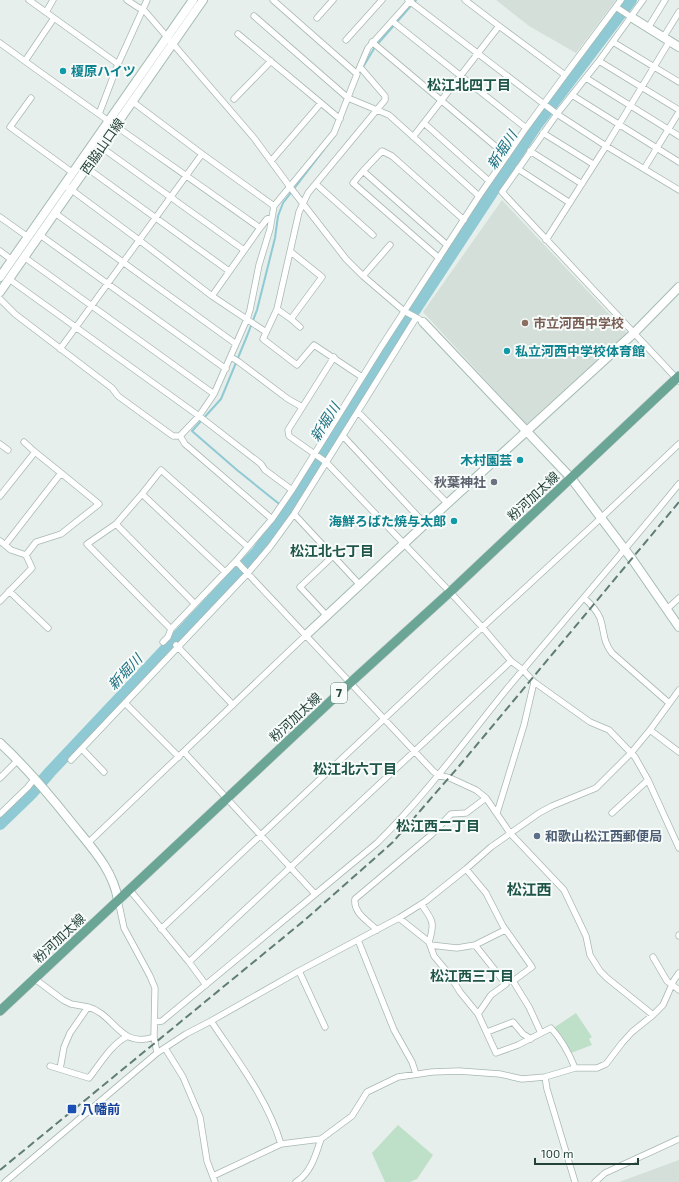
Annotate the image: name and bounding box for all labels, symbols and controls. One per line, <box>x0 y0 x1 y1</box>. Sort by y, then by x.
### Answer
place label: 榎原ハイツ <box>71 63 136 79</box>
marker: 榎原ハイツ <box>58 66 68 76</box>
district label: 松江北四丁目 <box>427 76 511 93</box>
street label: 西脇山口線 <box>77 115 127 177</box>
water label: 新堀川 <box>483 126 521 172</box>
place label: 市立河西中学校 <box>533 315 624 331</box>
marker: 市立河西中学校 <box>520 318 530 328</box>
place label: 私立河西中学校体育館 <box>515 343 645 359</box>
marker: 私立河西中学校体育館 <box>502 346 512 356</box>
water label: 新堀川 <box>306 398 344 444</box>
place label: 木村園芸 <box>460 452 512 468</box>
marker: 木村園芸 <box>515 455 525 465</box>
street label: 粉河加太線 <box>504 468 562 524</box>
place label: 秋葉神社 <box>434 474 486 490</box>
marker: 秋葉神社 <box>489 477 499 487</box>
place label: 海鮮ろばた焼与太郎 <box>329 513 446 529</box>
marker: 海鮮ろばた焼与太郎 <box>449 516 459 526</box>
district label: 松江北七丁目 <box>290 542 374 559</box>
water label: 新堀川 <box>104 649 147 693</box>
road number: 7 <box>331 683 347 703</box>
street label: 粉河加太線 <box>266 689 324 745</box>
district label: 松江北六丁目 <box>313 760 397 777</box>
district label: 松江西二丁目 <box>396 817 480 834</box>
place label: 和歌山松江西郵便局 <box>545 828 662 844</box>
marker: 和歌山松江西郵便局 <box>532 831 542 841</box>
district label: 松江西 <box>506 880 552 898</box>
street label: 粉河加太線 <box>30 910 88 966</box>
district label: 松江西三丁目 <box>430 967 514 984</box>
place label: 八幡前 <box>81 1101 120 1117</box>
marker: 八幡前 <box>66 1103 78 1115</box>
scale bar <box>535 1140 638 1166</box>
text: 100 m <box>541 1146 573 1160</box>

